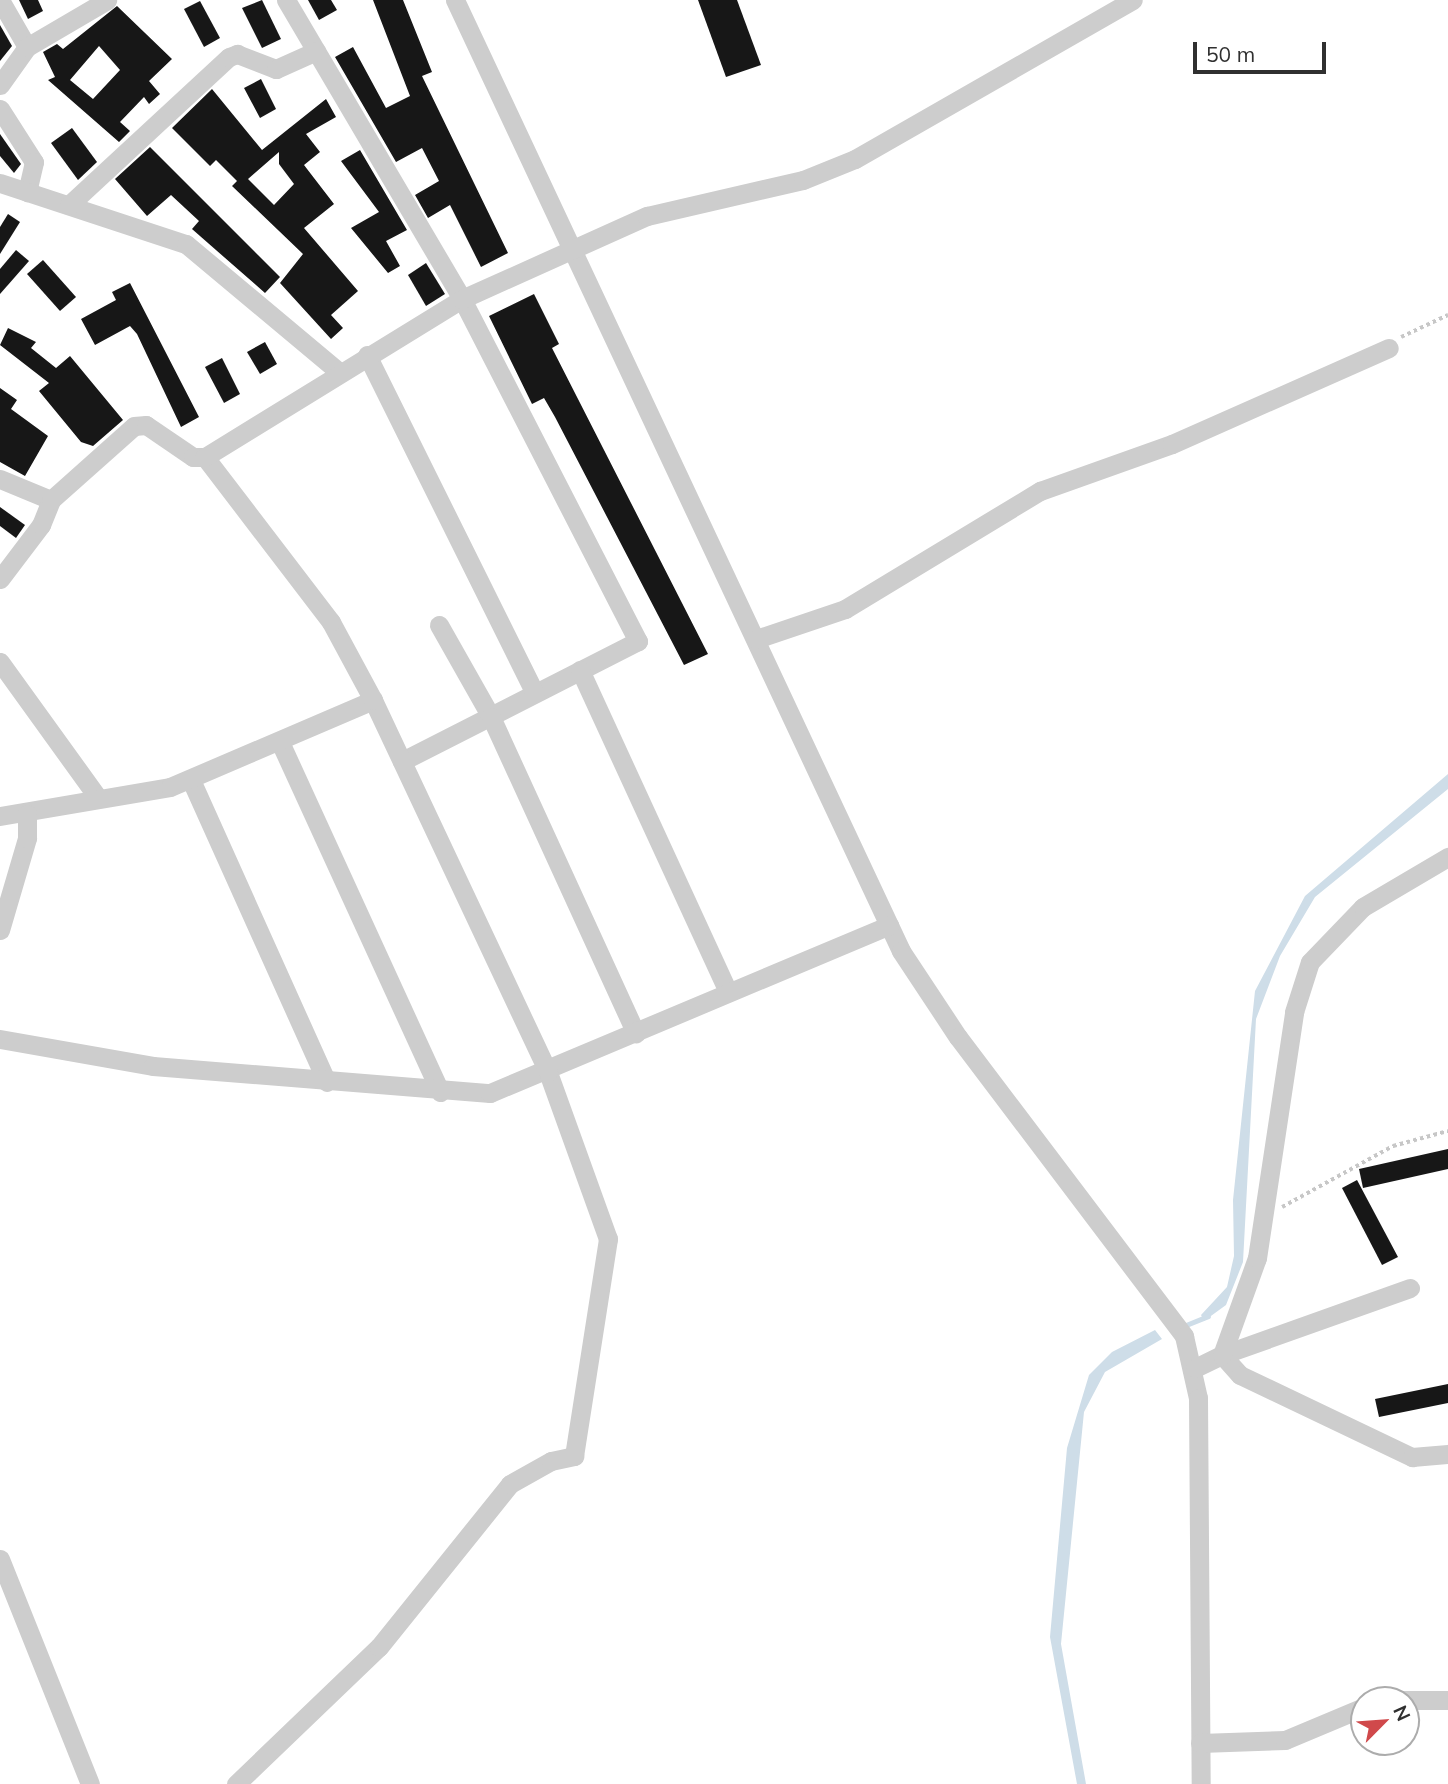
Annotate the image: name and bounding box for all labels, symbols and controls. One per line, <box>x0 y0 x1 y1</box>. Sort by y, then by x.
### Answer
scale bar <box>1196 28 1329 72</box>
text: 50 m <box>1206 41 1255 67</box>
north arrow <box>1350 1686 1420 1756</box>
text: N <box>1388 1701 1416 1725</box>

